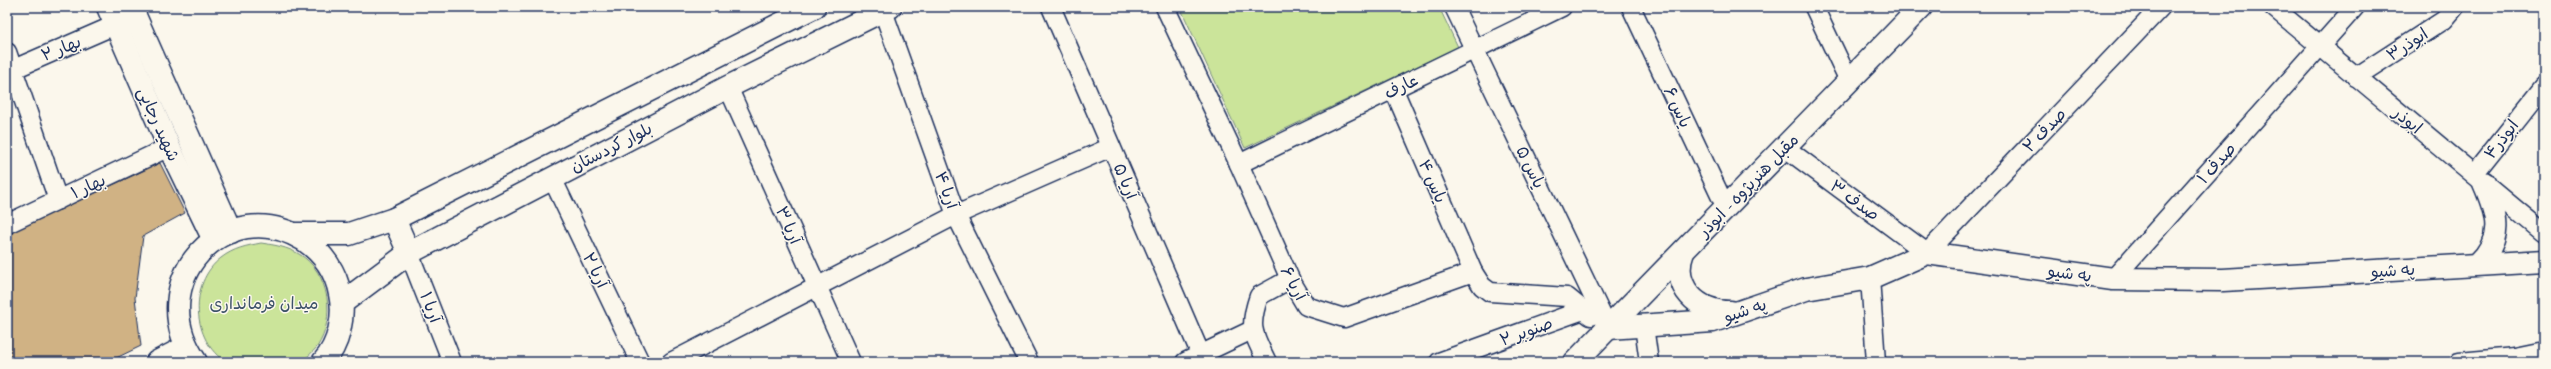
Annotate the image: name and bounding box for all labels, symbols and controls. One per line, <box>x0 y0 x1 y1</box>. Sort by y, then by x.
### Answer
street label: ابوذر۳ <box>2382 23 2432 66</box>
street label: بهار ۲ <box>38 31 84 66</box>
street label: عارف <box>1381 69 1422 104</box>
street label: یاس ۶ <box>1659 83 1696 131</box>
street label: شهید رجایی <box>133 84 184 165</box>
street label: ابوذر <box>2387 101 2427 139</box>
street label: صدف ۲ <box>2018 104 2071 157</box>
street label: ابوذر۴ <box>2479 115 2523 163</box>
street label: بلوار کردستان <box>567 118 656 177</box>
street label: مقبل هنرپژوه - ابوذر <box>1692 129 1804 244</box>
street label: صدف ۱ <box>2192 138 2240 188</box>
street label: یاس ۵ <box>1511 143 1550 192</box>
street label: یاس ۴ <box>1414 156 1451 206</box>
street label: آریا ۵ <box>1109 160 1143 203</box>
street label: بهار ۱ <box>67 169 109 204</box>
street label: آریا ۴ <box>930 169 963 212</box>
street label: صدف ۳ <box>1826 175 1884 225</box>
street label: آریا ۳ <box>771 203 806 248</box>
street label: آریا ۲ <box>578 249 613 292</box>
street label: په شیو <box>2368 259 2416 283</box>
street label: په شیو <box>2045 260 2093 288</box>
street label: آریا ۶ <box>1276 263 1312 305</box>
street label: آریا ۱ <box>415 289 446 326</box>
park label: میدان فرمانداری <box>210 293 318 314</box>
street label: په شیو <box>1719 294 1770 329</box>
street label: صنوبر ۲ <box>1497 312 1556 352</box>

